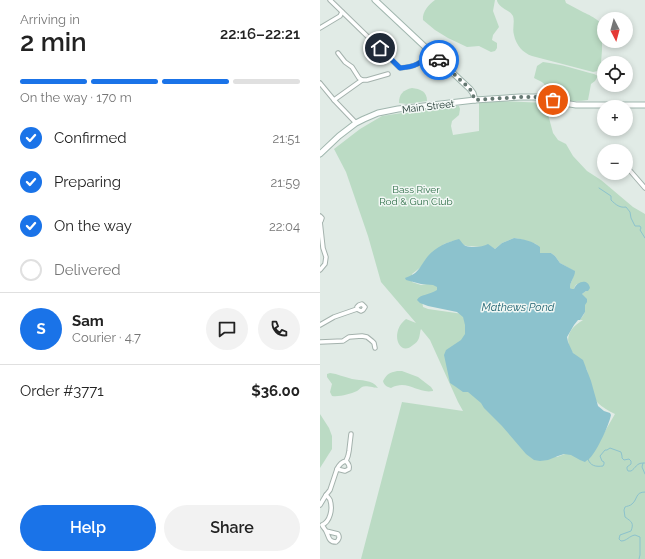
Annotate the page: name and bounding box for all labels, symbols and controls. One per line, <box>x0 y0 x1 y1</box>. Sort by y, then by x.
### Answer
text: Arriving in <box>20 12 80 27</box>
north arrow <box>597 12 633 48</box>
map controls <box>597 12 633 180</box>
text: 22:16–22:21 <box>220 25 300 43</box>
text: 2 min <box>20 27 87 57</box>
pin <box>363 31 397 65</box>
icon: home <box>369 37 391 59</box>
courier <box>419 40 459 80</box>
icon: car <box>428 49 450 71</box>
button: locate <box>597 56 633 92</box>
pin <box>536 83 570 117</box>
icon: bag <box>542 89 564 111</box>
text: On the way · 170 m <box>20 90 132 105</box>
street label: Main Street <box>401 98 455 115</box>
button: + <box>597 100 633 136</box>
icon: check <box>20 127 42 149</box>
text: Confirmed <box>54 129 127 147</box>
text: 21:51 <box>273 131 300 146</box>
button: − <box>597 144 633 180</box>
icon: check <box>20 171 42 193</box>
text: Preparing <box>54 173 121 191</box>
text: 21:59 <box>271 175 300 190</box>
park label: Bass River Rod & Gun Club <box>379 184 453 207</box>
icon: check <box>20 215 42 237</box>
text: On the way <box>54 217 132 235</box>
text: 22:04 <box>269 219 300 234</box>
text: Delivered <box>54 261 121 279</box>
water label: Mathews Pond <box>482 301 555 314</box>
button: chat <box>206 308 248 350</box>
button: phone <box>258 308 300 350</box>
text: Sam <box>72 312 104 330</box>
text: S <box>36 320 46 338</box>
text: Courier · 4.7 <box>72 330 141 345</box>
text: Order #3771 <box>20 382 104 400</box>
text: $36.00 <box>251 382 300 400</box>
button: Help <box>20 505 156 551</box>
button: Share <box>164 505 300 551</box>

